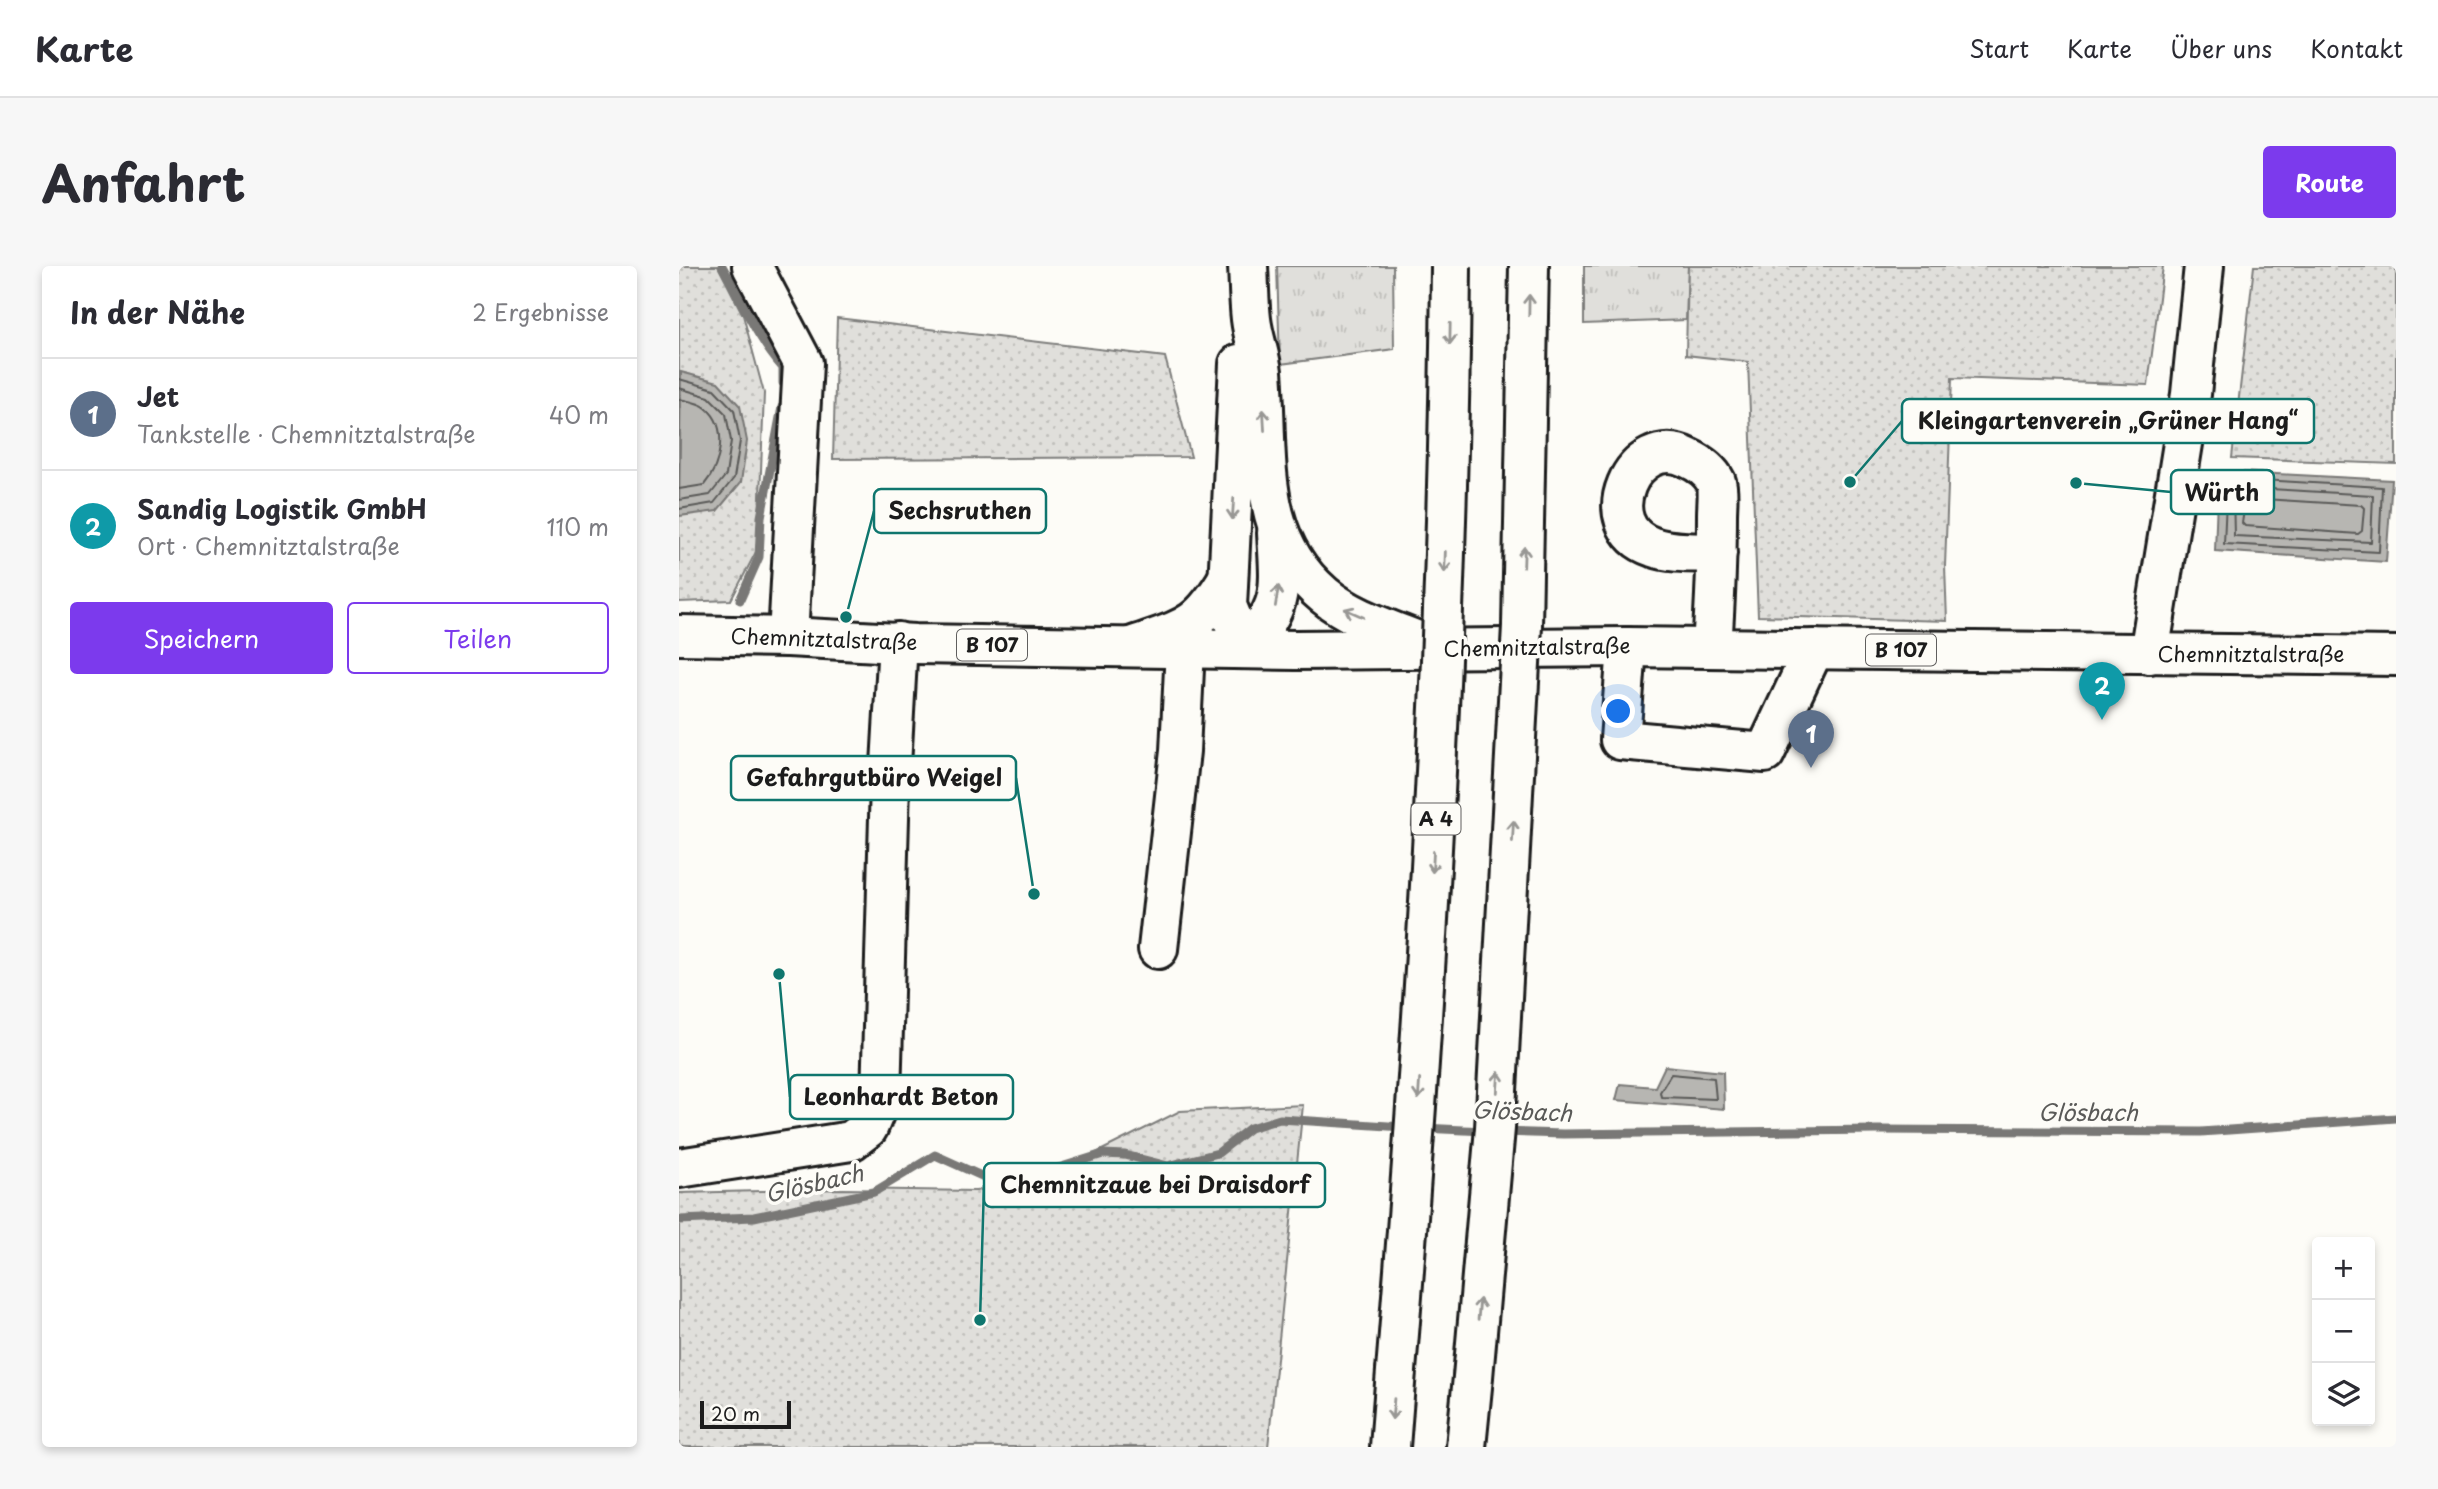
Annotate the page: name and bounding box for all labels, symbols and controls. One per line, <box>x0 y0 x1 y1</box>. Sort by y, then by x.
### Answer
text: Karte <box>35 23 133 73</box>
text: Start <box>1969 30 2029 66</box>
text: Karte <box>2067 30 2132 66</box>
text: Über uns <box>2170 30 2272 66</box>
text: Kontakt <box>2310 30 2403 66</box>
text: Anfahrt <box>42 145 245 219</box>
button: Route <box>2263 146 2396 218</box>
text: In der Nähe <box>70 289 245 334</box>
text: 2 Ergebnisse <box>472 294 609 329</box>
one-way arrow <box>1522 294 1536 317</box>
one-way arrow <box>1443 322 1457 345</box>
text: Jet <box>137 377 179 416</box>
text: 1 <box>88 397 99 432</box>
text: 40 m <box>549 397 609 432</box>
callout: Kleingartenverein „Grüner Hang“ <box>1902 399 2314 443</box>
text: Kleingartenverein „Grüner Hang“ <box>1918 402 2299 437</box>
one-way arrow <box>1258 409 1271 432</box>
text: Tankstelle · Chemnitztalstraße <box>137 416 475 451</box>
callout: Würth <box>2171 470 2274 514</box>
text: Würth <box>2185 474 2259 509</box>
text: Sandig Logistik GmbH <box>137 489 427 528</box>
callout: Sechsruthen <box>874 489 1046 533</box>
text: Sechsruthen <box>888 492 1032 527</box>
one-way arrow <box>1226 497 1239 520</box>
text: 2 <box>85 509 101 544</box>
text: 110 m <box>547 509 609 544</box>
text: Ort · Chemnitztalstraße <box>137 528 400 563</box>
one-way arrow <box>1517 546 1531 569</box>
one-way arrow <box>1438 550 1451 573</box>
one-way arrow <box>1271 585 1284 608</box>
button: Speichern <box>70 602 333 674</box>
button: Teilen <box>347 602 609 674</box>
one-way arrow <box>1344 606 1365 619</box>
street label: Chemnitztalstraße <box>730 619 918 657</box>
street label: Chemnitztalstraße <box>1443 628 1631 664</box>
road number: B 107 <box>957 630 1027 660</box>
road number: B 107 <box>1866 634 1936 666</box>
street label: Chemnitztalstraße <box>2157 637 2345 669</box>
pin: 2 <box>2079 662 2125 720</box>
your location <box>1601 694 1635 728</box>
pin: 1 <box>1788 710 1834 768</box>
callout: Gefahrgutbüro Weigel <box>731 756 1016 800</box>
text: Gefahrgutbüro Weigel <box>746 759 1002 794</box>
road number: A 4 <box>1411 804 1461 834</box>
one-way arrow <box>1506 820 1519 843</box>
one-way arrow <box>1427 851 1440 874</box>
one-way arrow <box>1491 1071 1504 1094</box>
callout: Leonhardt Beton <box>790 1075 1013 1119</box>
text: Leonhardt Beton <box>803 1078 999 1113</box>
one-way arrow <box>1412 1078 1425 1100</box>
water label: Glösbach <box>1472 1091 1573 1130</box>
water label: Glösbach <box>2038 1094 2139 1129</box>
water label: Glösbach <box>761 1154 867 1211</box>
callout: Chemnitzaue bei Draisdorf <box>984 1163 1325 1207</box>
text: Chemnitzaue bei Draisdorf <box>1000 1166 1313 1201</box>
map controls <box>2312 1237 2375 1426</box>
button: + <box>2312 1237 2375 1300</box>
one-way arrow <box>1473 1298 1486 1321</box>
button: − <box>2312 1300 2375 1363</box>
button: layers <box>2312 1363 2375 1426</box>
one-way arrow <box>1386 1397 1399 1420</box>
scale bar <box>700 1398 791 1430</box>
text: 20 m <box>711 1399 760 1427</box>

